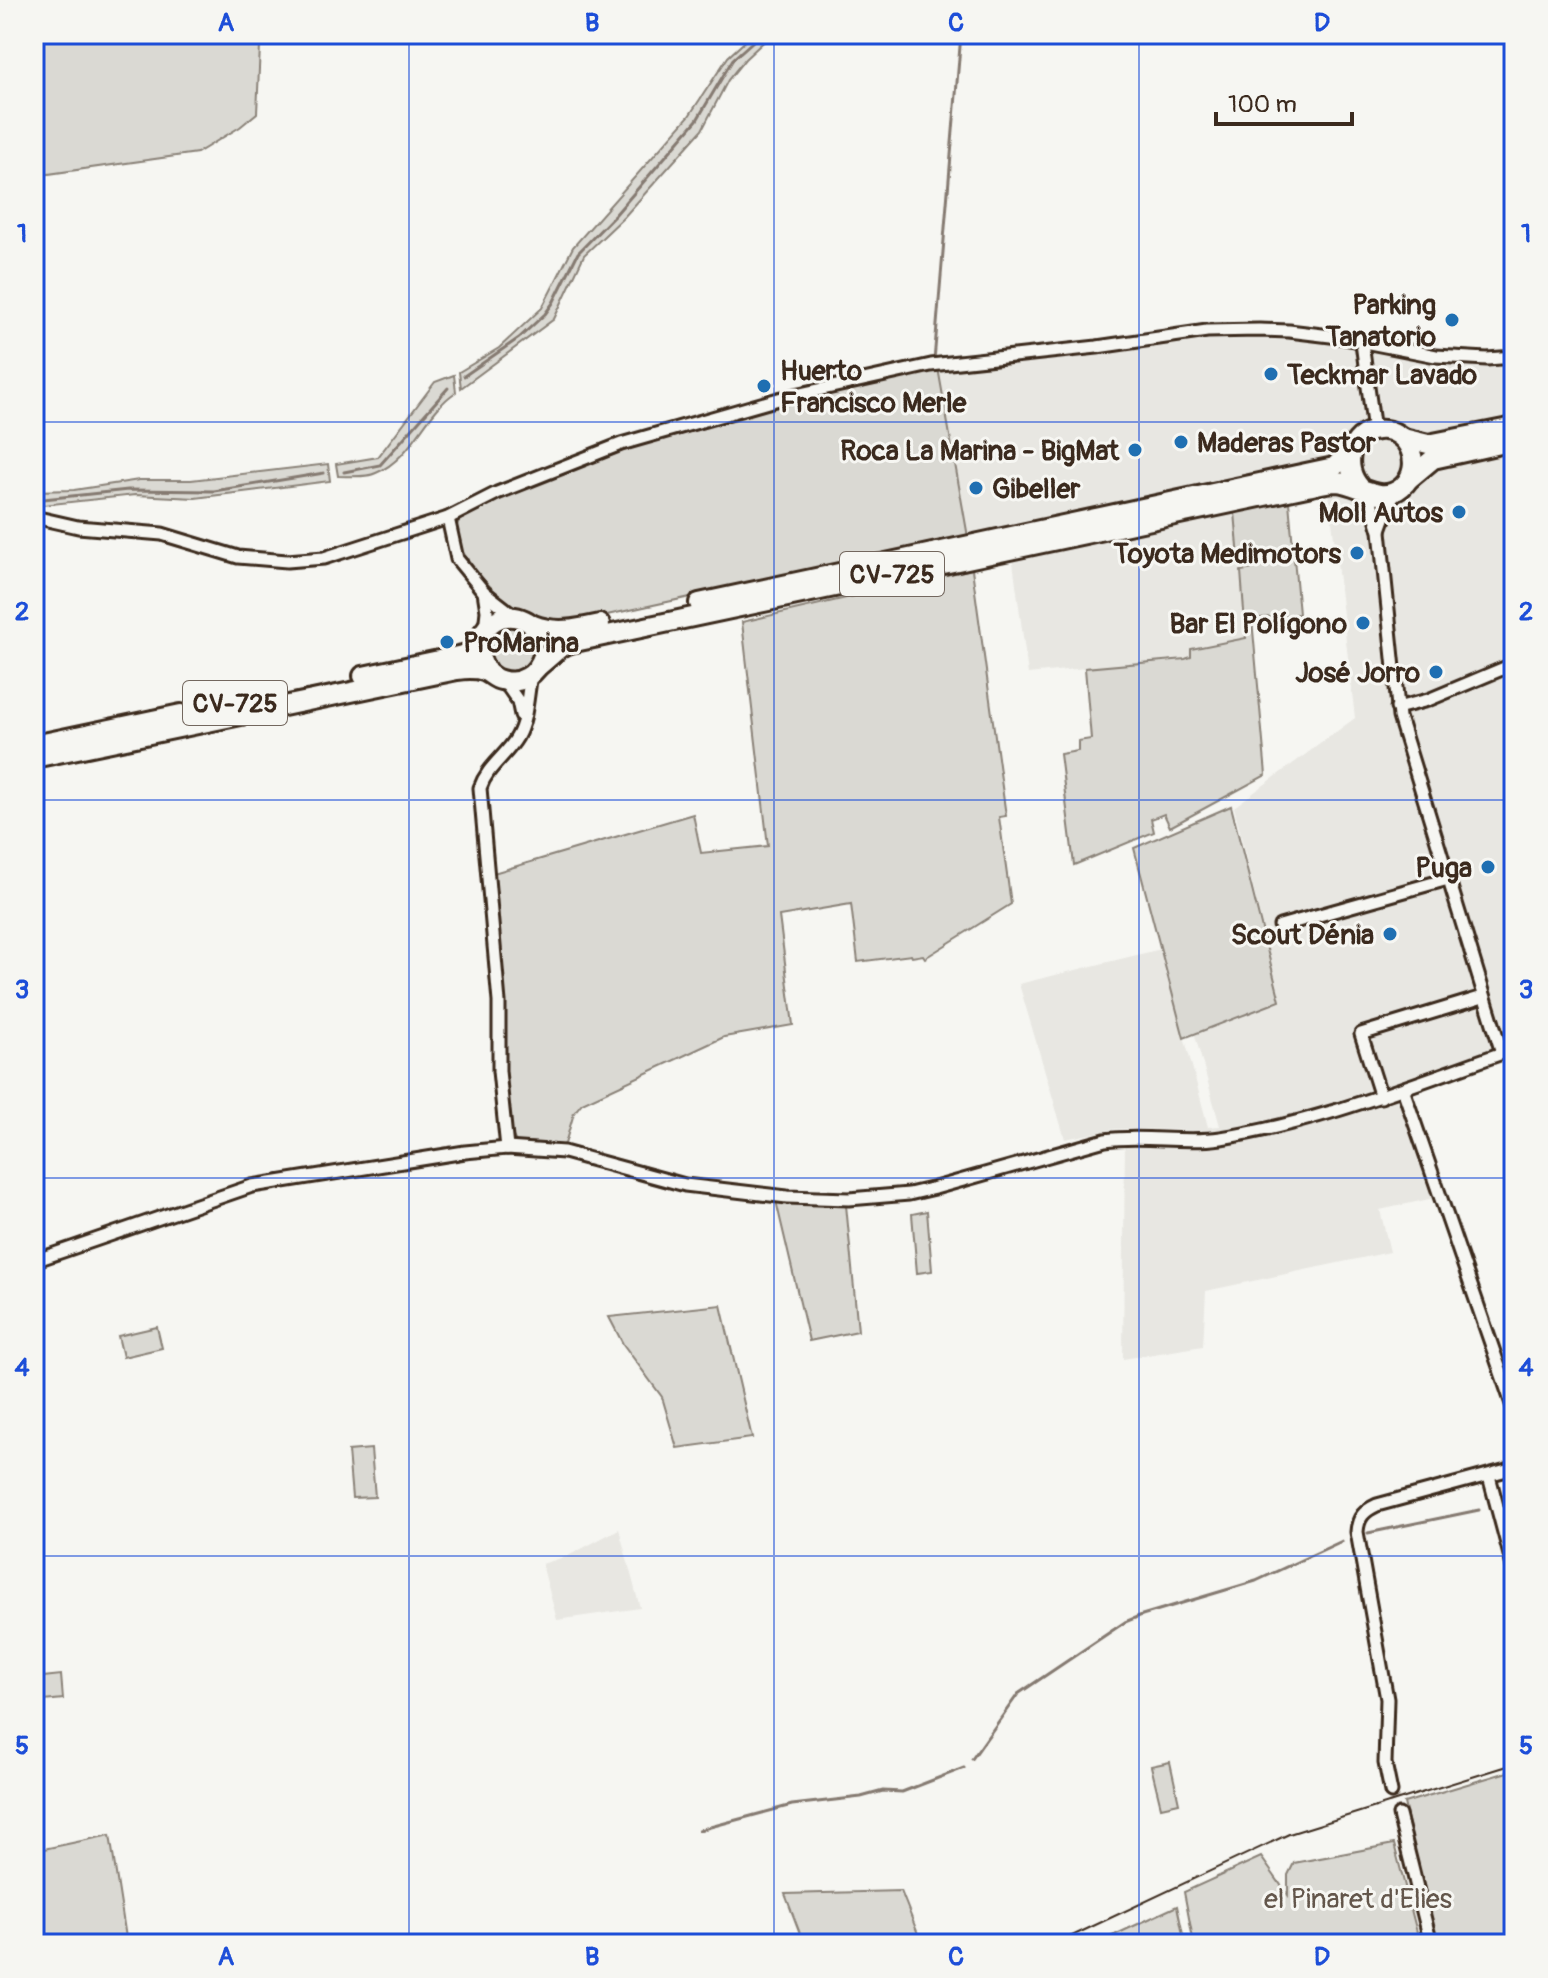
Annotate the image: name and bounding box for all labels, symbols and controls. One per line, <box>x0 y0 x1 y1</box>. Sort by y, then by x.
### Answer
text: A <box>218 7 235 39</box>
text: B <box>585 7 599 39</box>
text: C <box>948 7 964 39</box>
text: D <box>1314 7 1330 39</box>
scale bar <box>1216 76 1352 126</box>
text: 100 m <box>1228 90 1297 119</box>
text: 1 <box>17 218 27 250</box>
text: 1 <box>1521 218 1531 250</box>
place label: Parking Tanatorio <box>1325 288 1436 355</box>
marker: Parking Tanatorio <box>1443 311 1461 329</box>
place label: Huerto Francisco Merle <box>780 354 968 421</box>
place label: Teckmar Lavado <box>1286 358 1477 393</box>
marker: Teckmar Lavado <box>1262 365 1280 383</box>
marker: Huerto Francisco Merle <box>755 377 773 395</box>
place label: Maderas Pastor <box>1197 426 1377 461</box>
marker: Maderas Pastor <box>1172 433 1190 451</box>
place label: Roca La Marina - BigMat <box>840 434 1120 469</box>
marker: Roca La Marina - BigMat <box>1126 441 1144 459</box>
place label: Gibeller <box>992 472 1081 507</box>
marker: Gibeller <box>967 479 985 497</box>
place label: Moll Autos <box>1318 496 1443 531</box>
marker: Moll Autos <box>1450 503 1468 521</box>
place label: Toyota Medimotors <box>1113 537 1341 572</box>
marker: Toyota Medimotors <box>1348 544 1366 562</box>
road number: CV-725 <box>840 552 944 596</box>
text: 2 <box>15 596 29 628</box>
text: 2 <box>1519 596 1533 628</box>
place label: Bar El Polígono <box>1169 607 1347 642</box>
marker: Bar El Polígono <box>1354 614 1372 632</box>
place label: ProMarina <box>463 626 579 661</box>
marker: ProMarina <box>438 633 456 651</box>
place label: José Jorro <box>1295 656 1420 691</box>
marker: José Jorro <box>1427 663 1445 681</box>
road number: CV-725 <box>183 681 287 725</box>
place label: Puga <box>1415 851 1472 886</box>
marker: Puga <box>1479 858 1497 876</box>
place label: Scout Dénia <box>1231 918 1374 953</box>
marker: Scout Dénia <box>1381 925 1399 943</box>
text: 3 <box>15 974 29 1006</box>
text: 3 <box>1519 974 1533 1006</box>
text: 4 <box>14 1352 30 1384</box>
text: 4 <box>1518 1352 1534 1384</box>
text: 5 <box>15 1730 29 1762</box>
text: 5 <box>1519 1730 1533 1762</box>
park label: el Pinaret d'Elies <box>1264 1882 1452 1917</box>
text: A <box>218 1941 235 1973</box>
text: B <box>585 1941 599 1973</box>
text: C <box>948 1941 964 1973</box>
text: D <box>1314 1941 1330 1973</box>

